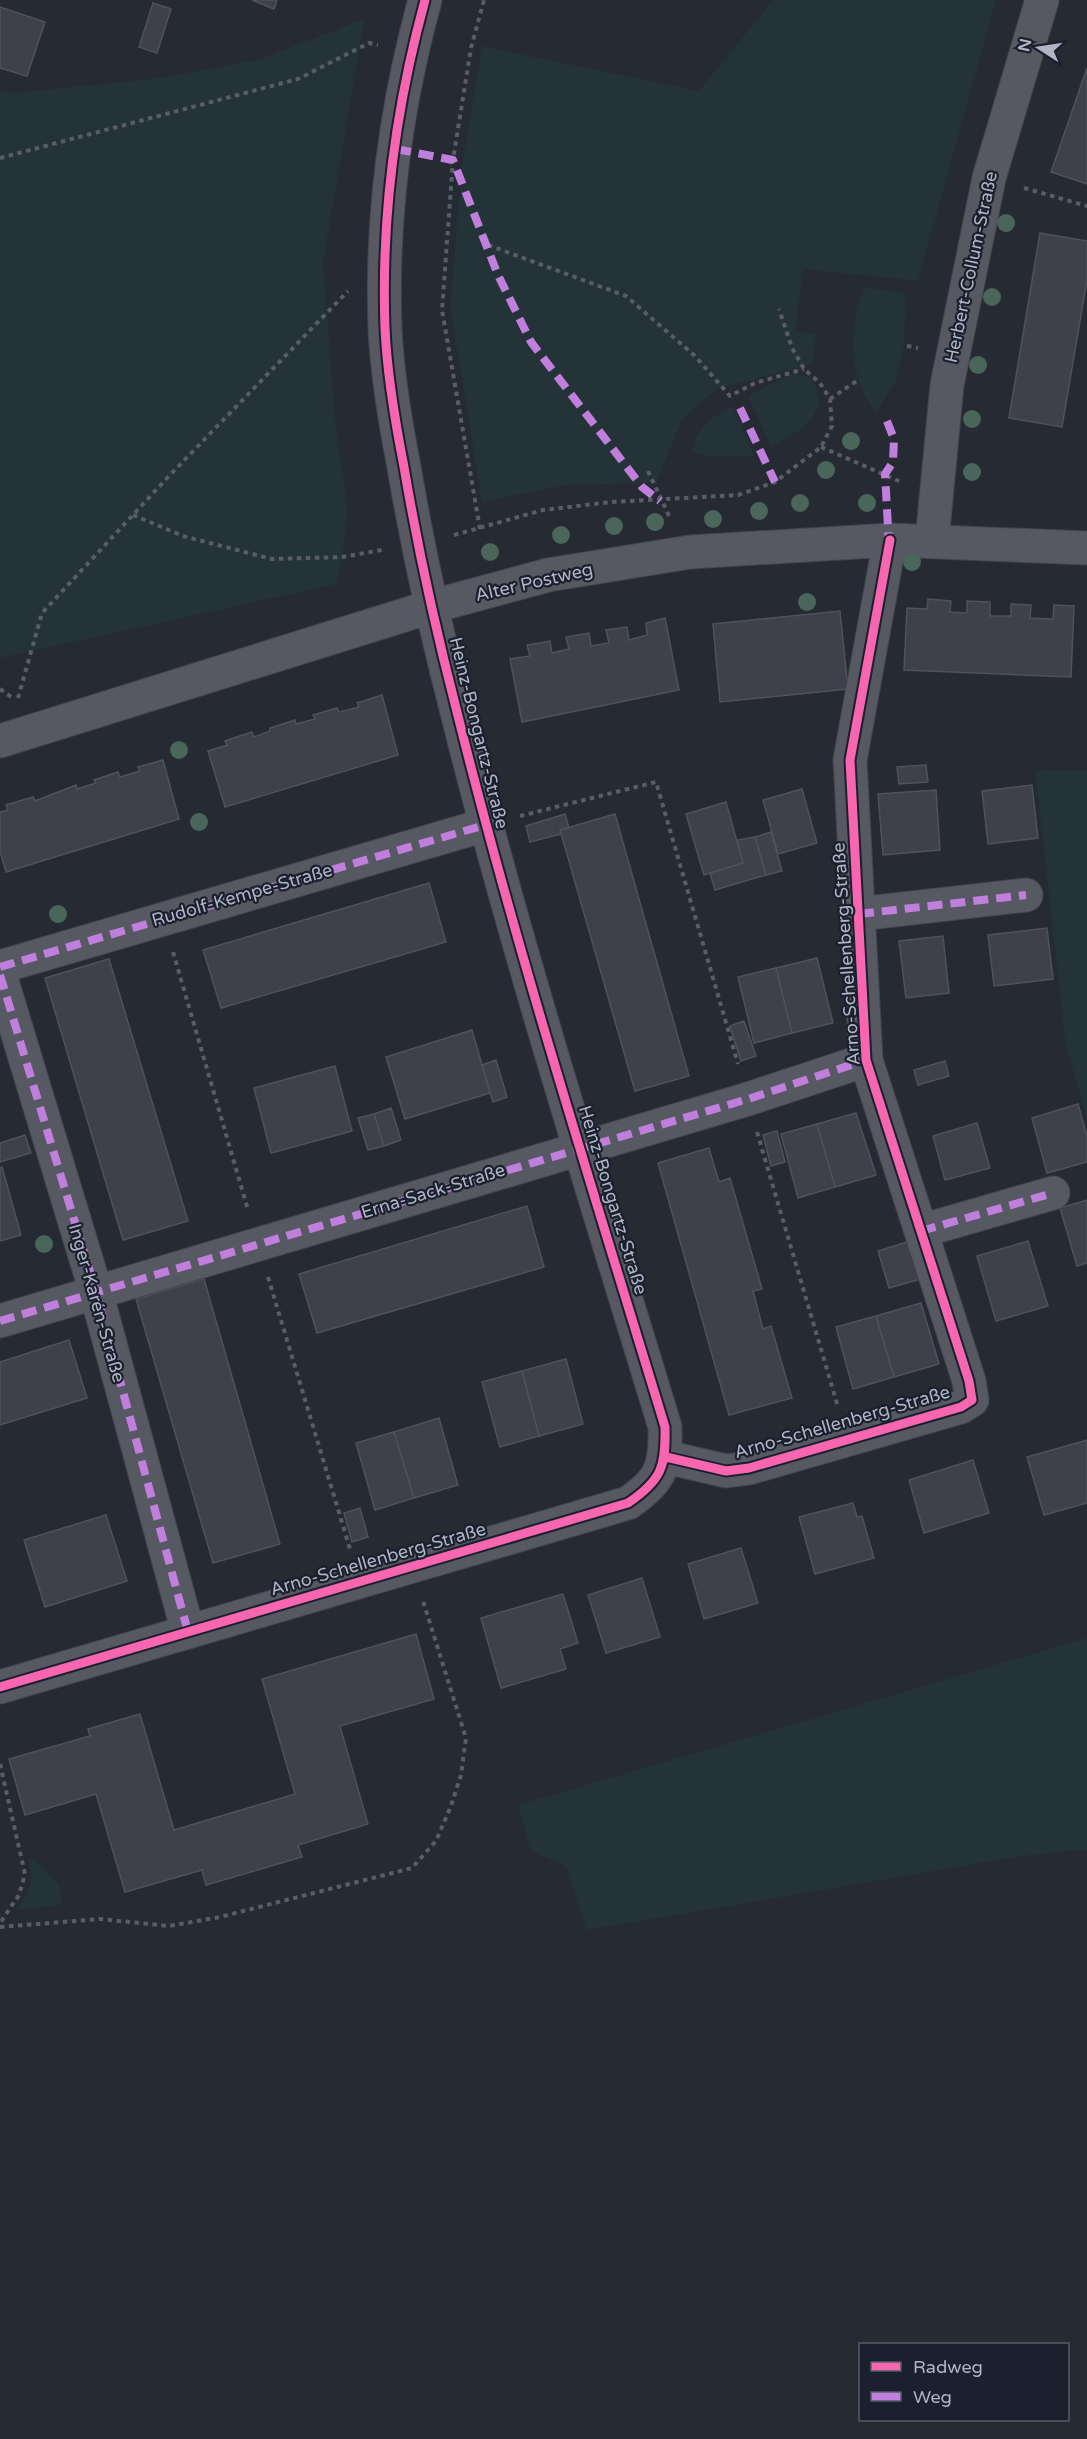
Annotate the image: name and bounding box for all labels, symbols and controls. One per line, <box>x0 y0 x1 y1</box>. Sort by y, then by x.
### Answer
north arrow <box>1009 18 1069 78</box>
text: N <box>1014 37 1036 53</box>
street label: Herbert-Collum-Straße <box>940 169 1002 365</box>
street label: Alter Postweg <box>473 558 595 606</box>
street label: Heinz-Bongartz-Straße <box>445 635 513 831</box>
street label: Arno-Schellenberg-Straße <box>827 842 865 1066</box>
street label: Rudolf-Kempe-Straße <box>149 859 335 931</box>
street label: Heinz-Bongartz-Straße <box>574 1103 652 1297</box>
street label: Erna-Sack-Straße <box>358 1159 508 1223</box>
street label: Inger-Karén-Straße <box>64 1221 130 1385</box>
street label: Arno-Schellenberg-Straße <box>732 1381 952 1463</box>
street label: Arno-Schellenberg-Straße <box>268 1518 488 1600</box>
legend <box>859 2343 1069 2421</box>
text: Radweg <box>913 2356 983 2378</box>
text: Weg <box>913 2386 952 2408</box>

